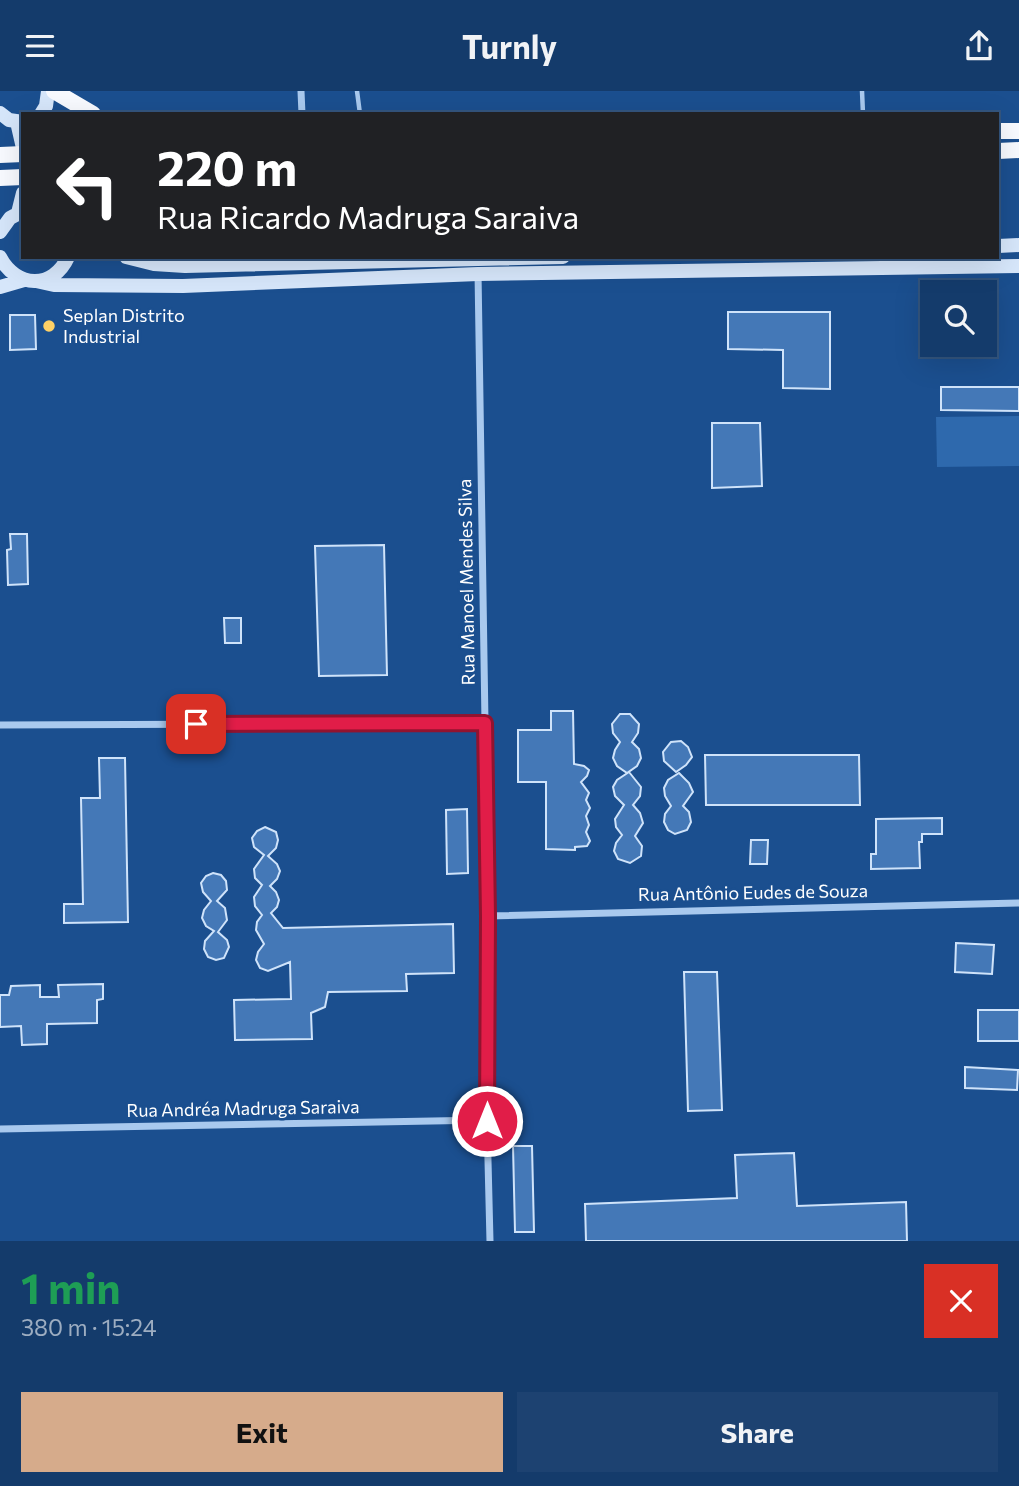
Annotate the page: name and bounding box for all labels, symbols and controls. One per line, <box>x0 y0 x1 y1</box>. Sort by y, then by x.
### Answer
text: Turnly <box>462 26 557 66</box>
icon: menu <box>21 27 59 65</box>
icon: share <box>960 27 998 65</box>
text: 220 m <box>157 136 297 196</box>
icon: left <box>42 140 133 231</box>
text: Rua Ricardo Madruga Saraiva <box>157 196 579 236</box>
map controls <box>920 280 997 357</box>
button: search <box>920 280 997 357</box>
place label: Seplan Distrito Industrial <box>63 304 185 347</box>
marker: Seplan Distrito Industrial <box>41 318 57 334</box>
street label: Rua Manoel Mendes Silva <box>453 478 479 686</box>
pin <box>166 694 226 754</box>
icon: arrive <box>177 705 215 743</box>
street label: Rua Antônio Eudes de Souza <box>638 879 868 905</box>
position arrow <box>450 1084 524 1158</box>
street label: Rua Andréa Madruga Saraiva <box>126 1095 360 1121</box>
text: 1 min <box>21 1261 121 1313</box>
button: close <box>924 1264 998 1338</box>
text: 380 m · 15:24 <box>21 1313 156 1341</box>
button: Exit <box>21 1392 503 1472</box>
button: Share <box>517 1392 998 1472</box>

